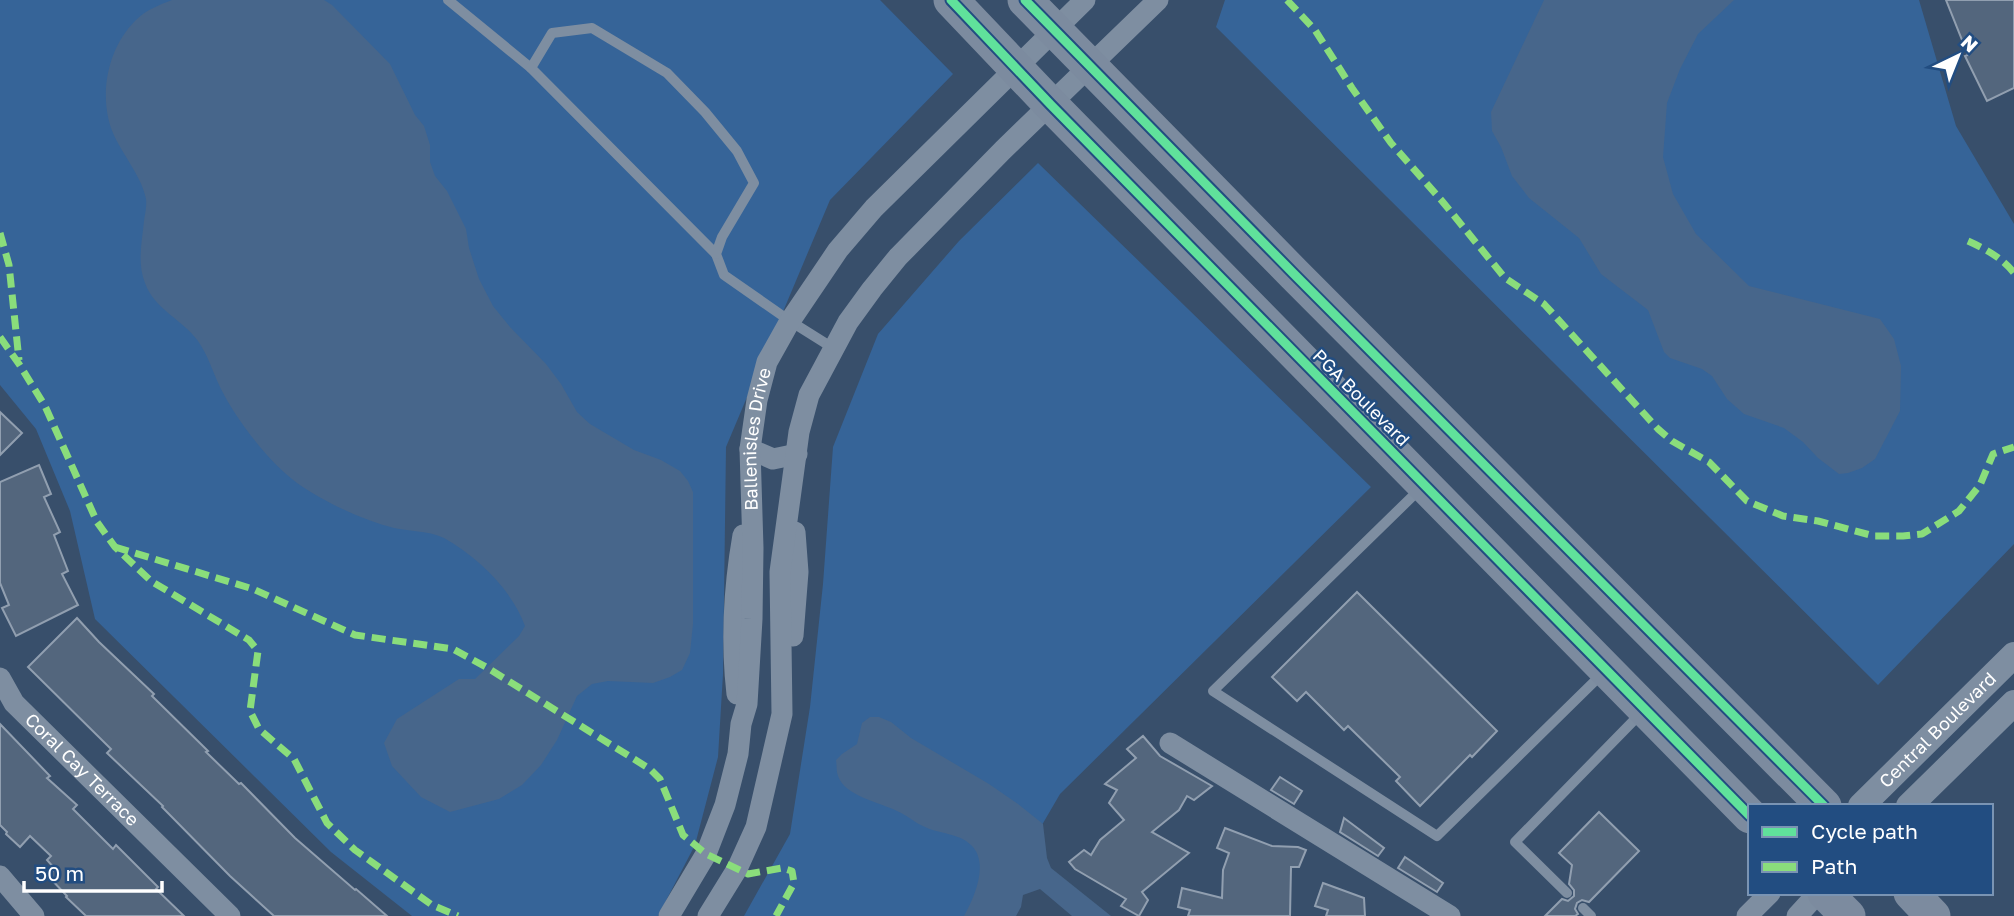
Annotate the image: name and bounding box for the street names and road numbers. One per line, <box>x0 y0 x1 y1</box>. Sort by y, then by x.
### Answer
street label: PGA Boulevard <box>1309 344 1415 450</box>
street label: Ballenisles Drive <box>738 365 775 511</box>
street label: Central Boulevard <box>1874 667 2000 792</box>
street label: Coral Cay Terrace <box>21 708 144 830</box>

